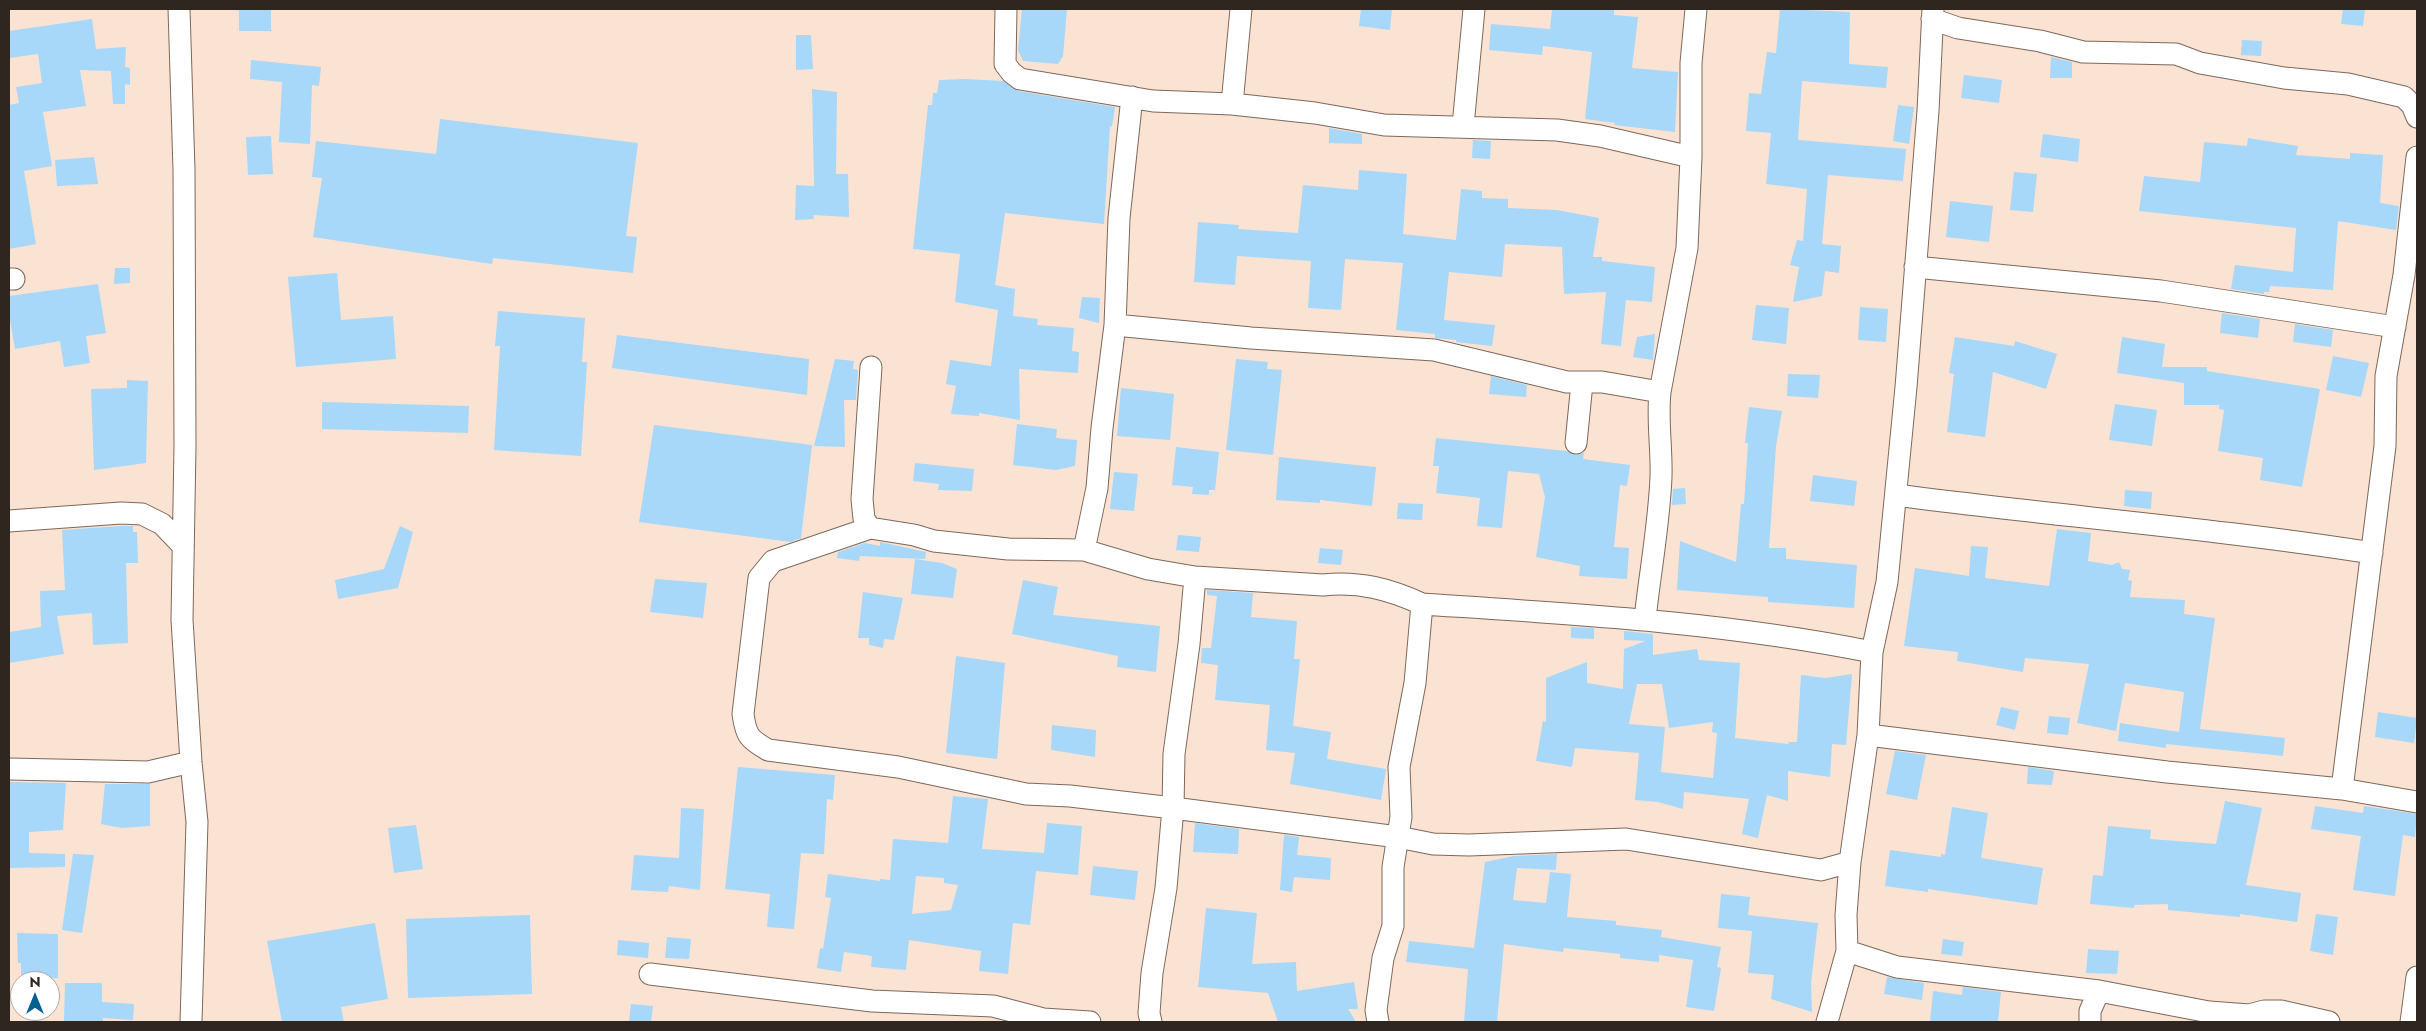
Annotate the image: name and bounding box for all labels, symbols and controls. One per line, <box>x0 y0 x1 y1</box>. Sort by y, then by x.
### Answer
north arrow <box>10 971 60 1021</box>
text: N <box>29 972 41 992</box>

